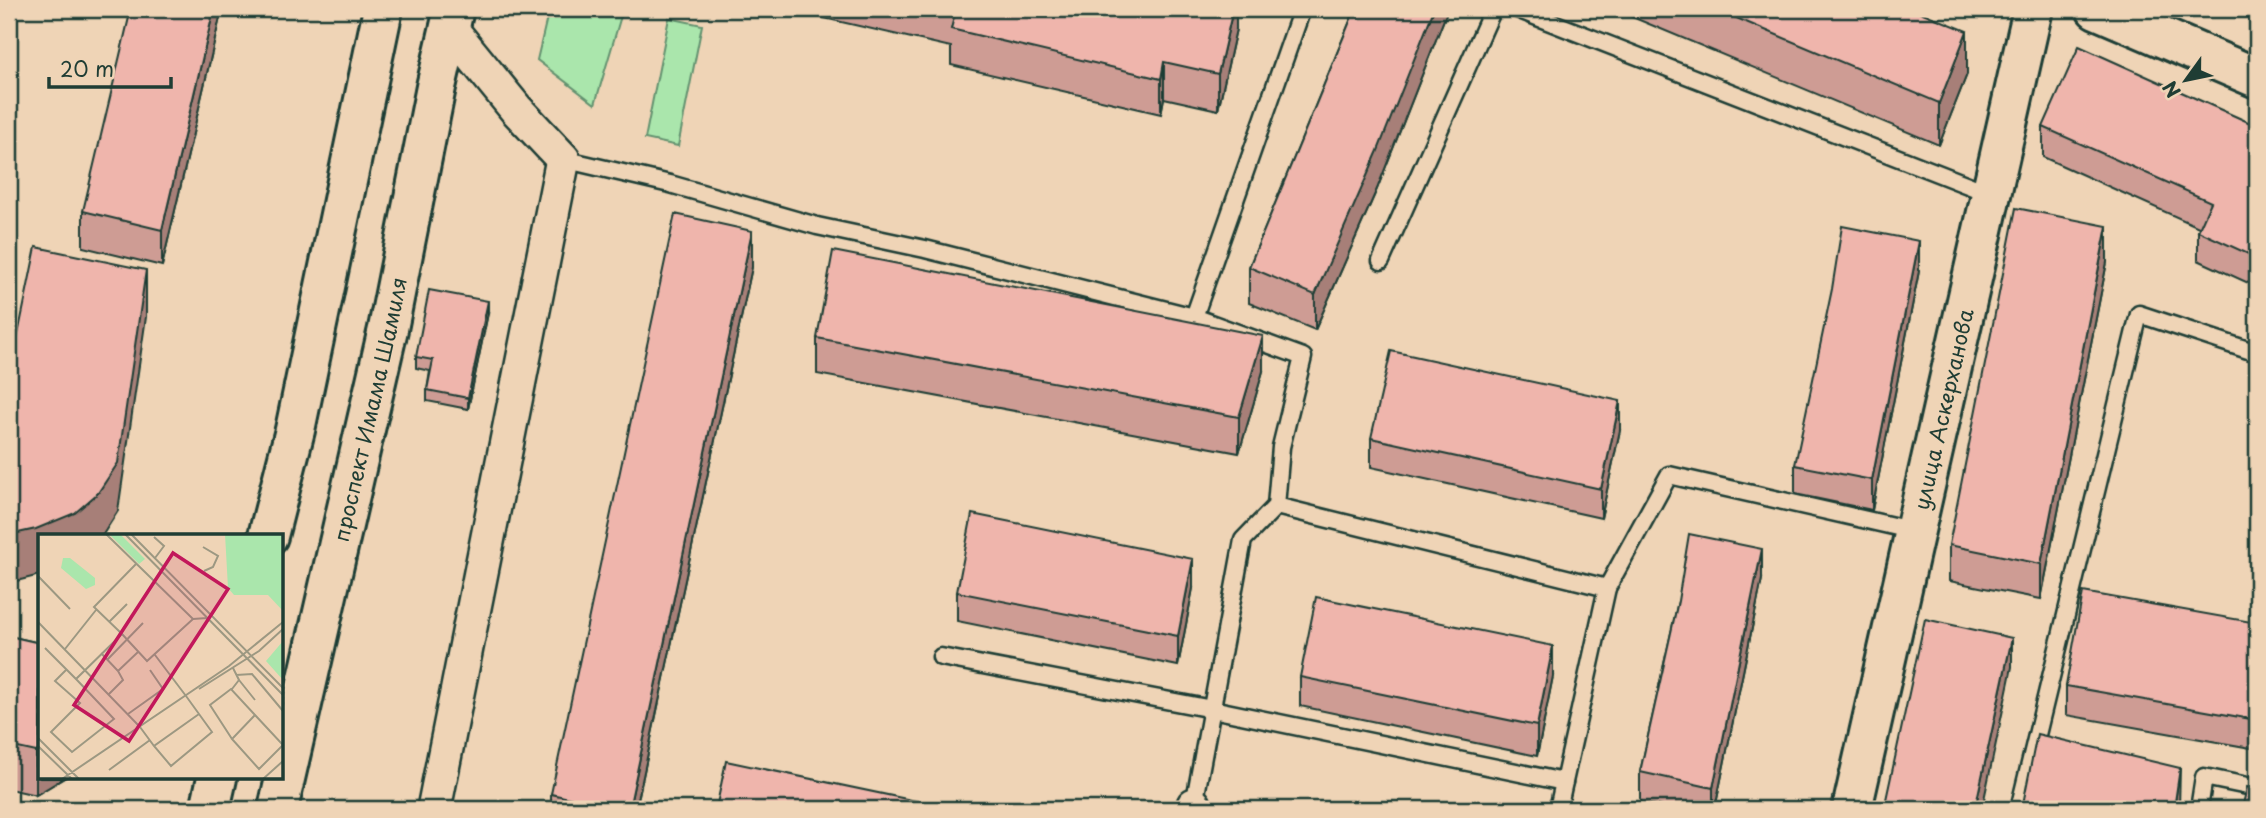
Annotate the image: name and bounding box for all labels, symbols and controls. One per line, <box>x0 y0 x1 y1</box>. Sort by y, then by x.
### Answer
scale bar <box>49 46 172 90</box>
north arrow <box>2150 46 2220 116</box>
text: 20 m <box>60 52 114 84</box>
text: N <box>2155 76 2187 104</box>
street label: проспект Имама Шамиля <box>324 274 414 545</box>
street label: улица Аскерханова <box>1904 305 1981 513</box>
inset map <box>38 534 284 780</box>

